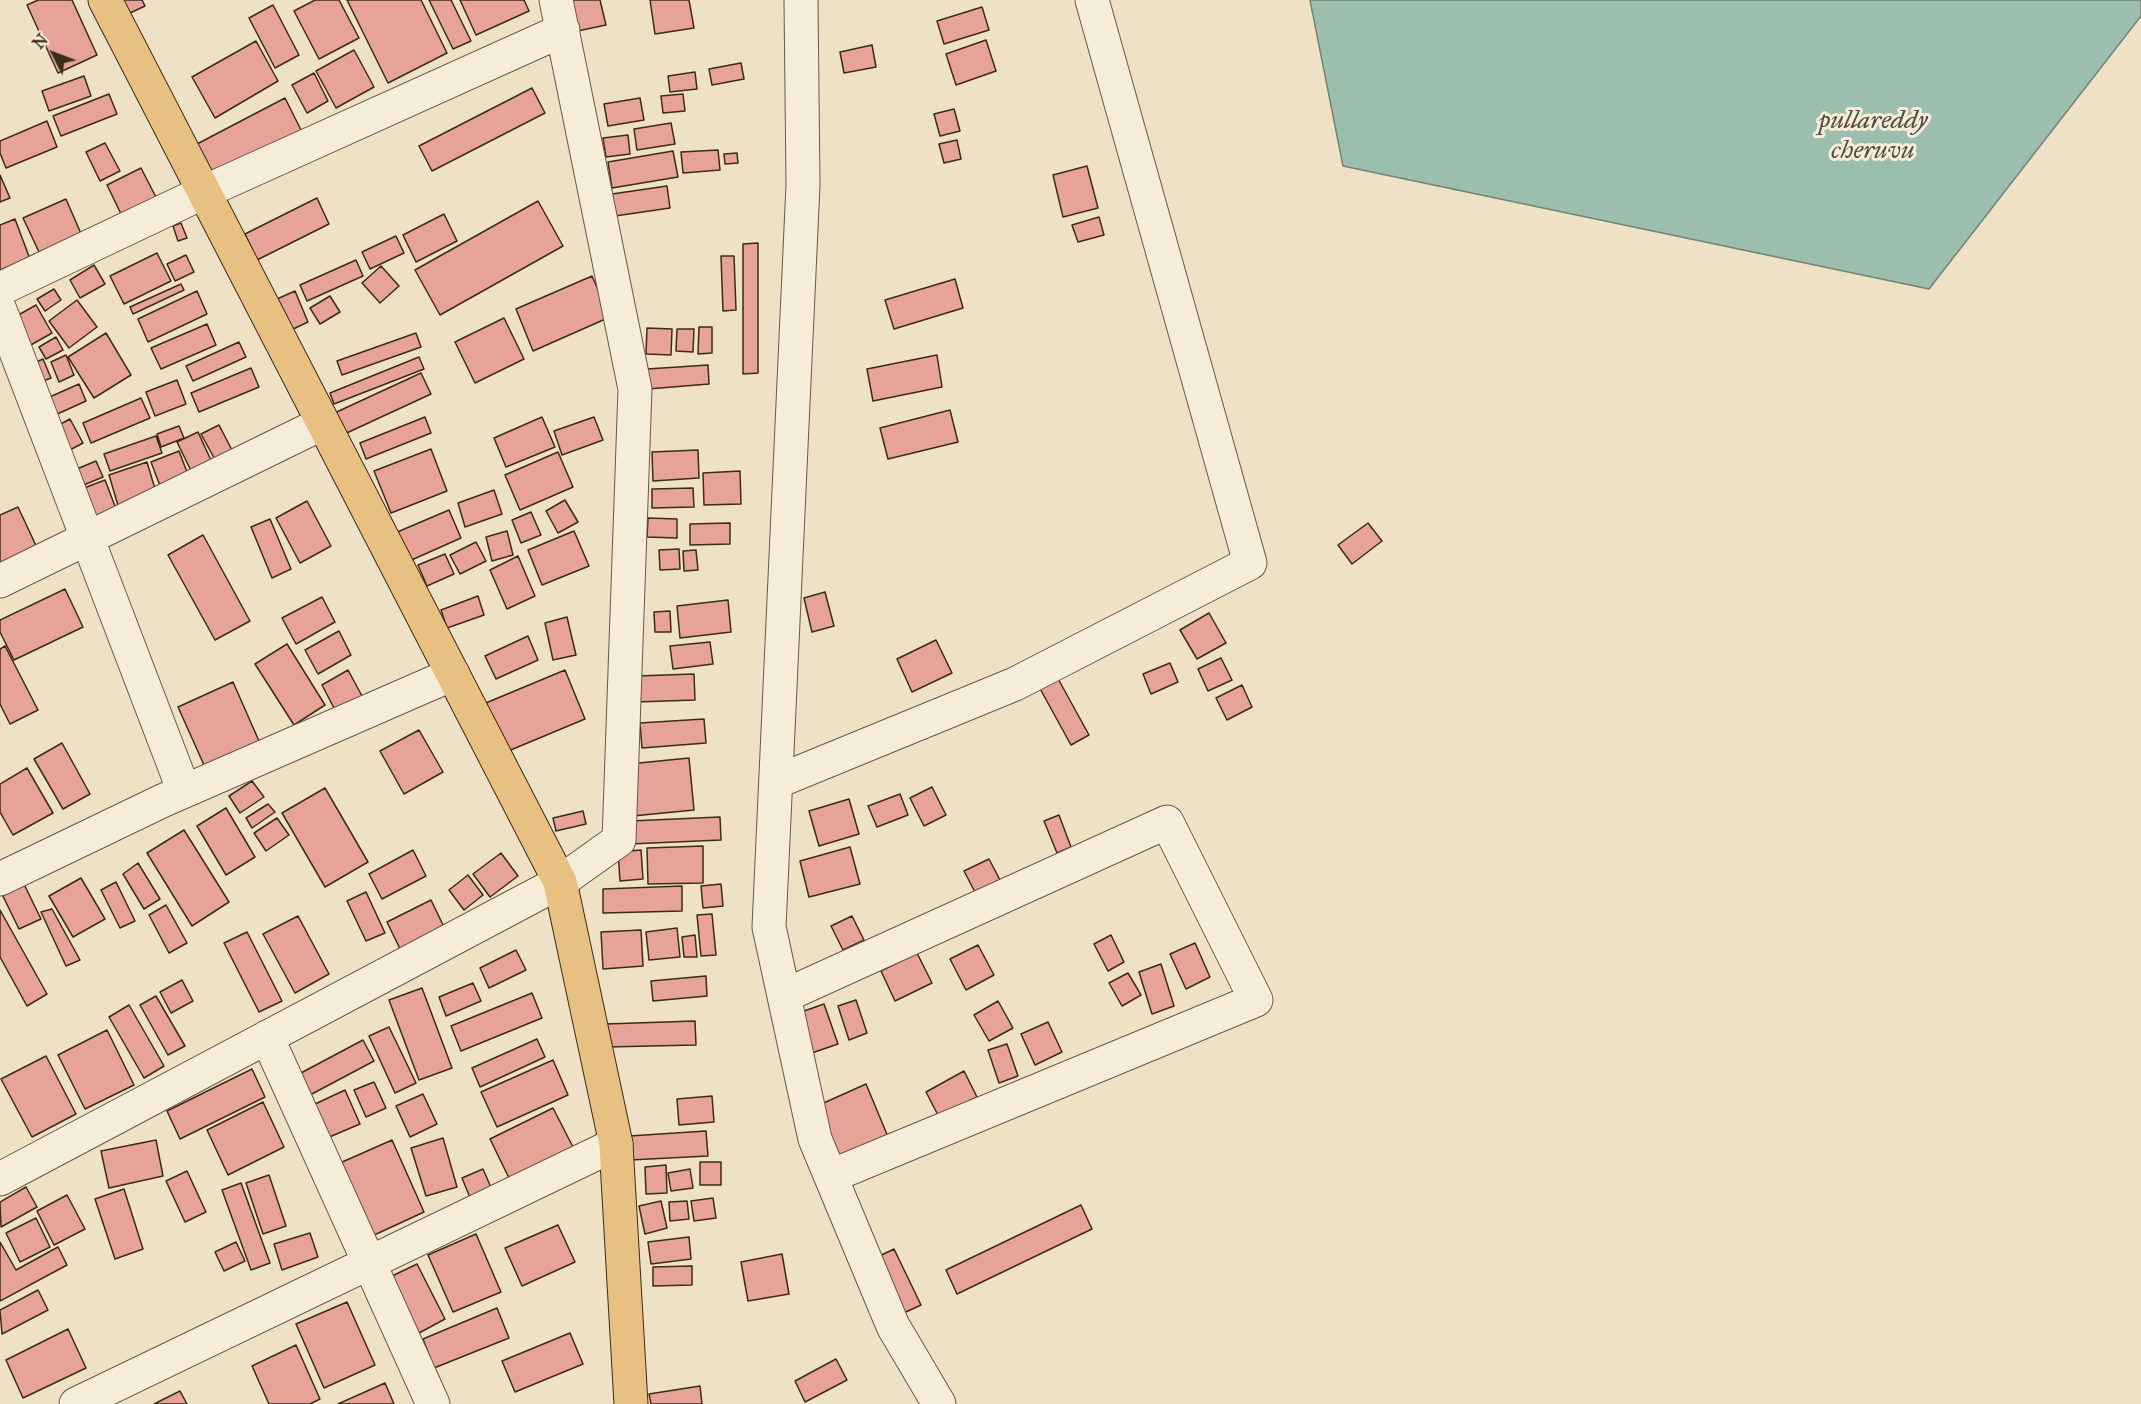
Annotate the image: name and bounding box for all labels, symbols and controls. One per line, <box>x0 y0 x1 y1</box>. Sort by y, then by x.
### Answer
north arrow <box>24 24 84 84</box>
text: N <box>29 30 52 53</box>
water label: pullareddy cheruvu <box>1819 106 1927 168</box>

